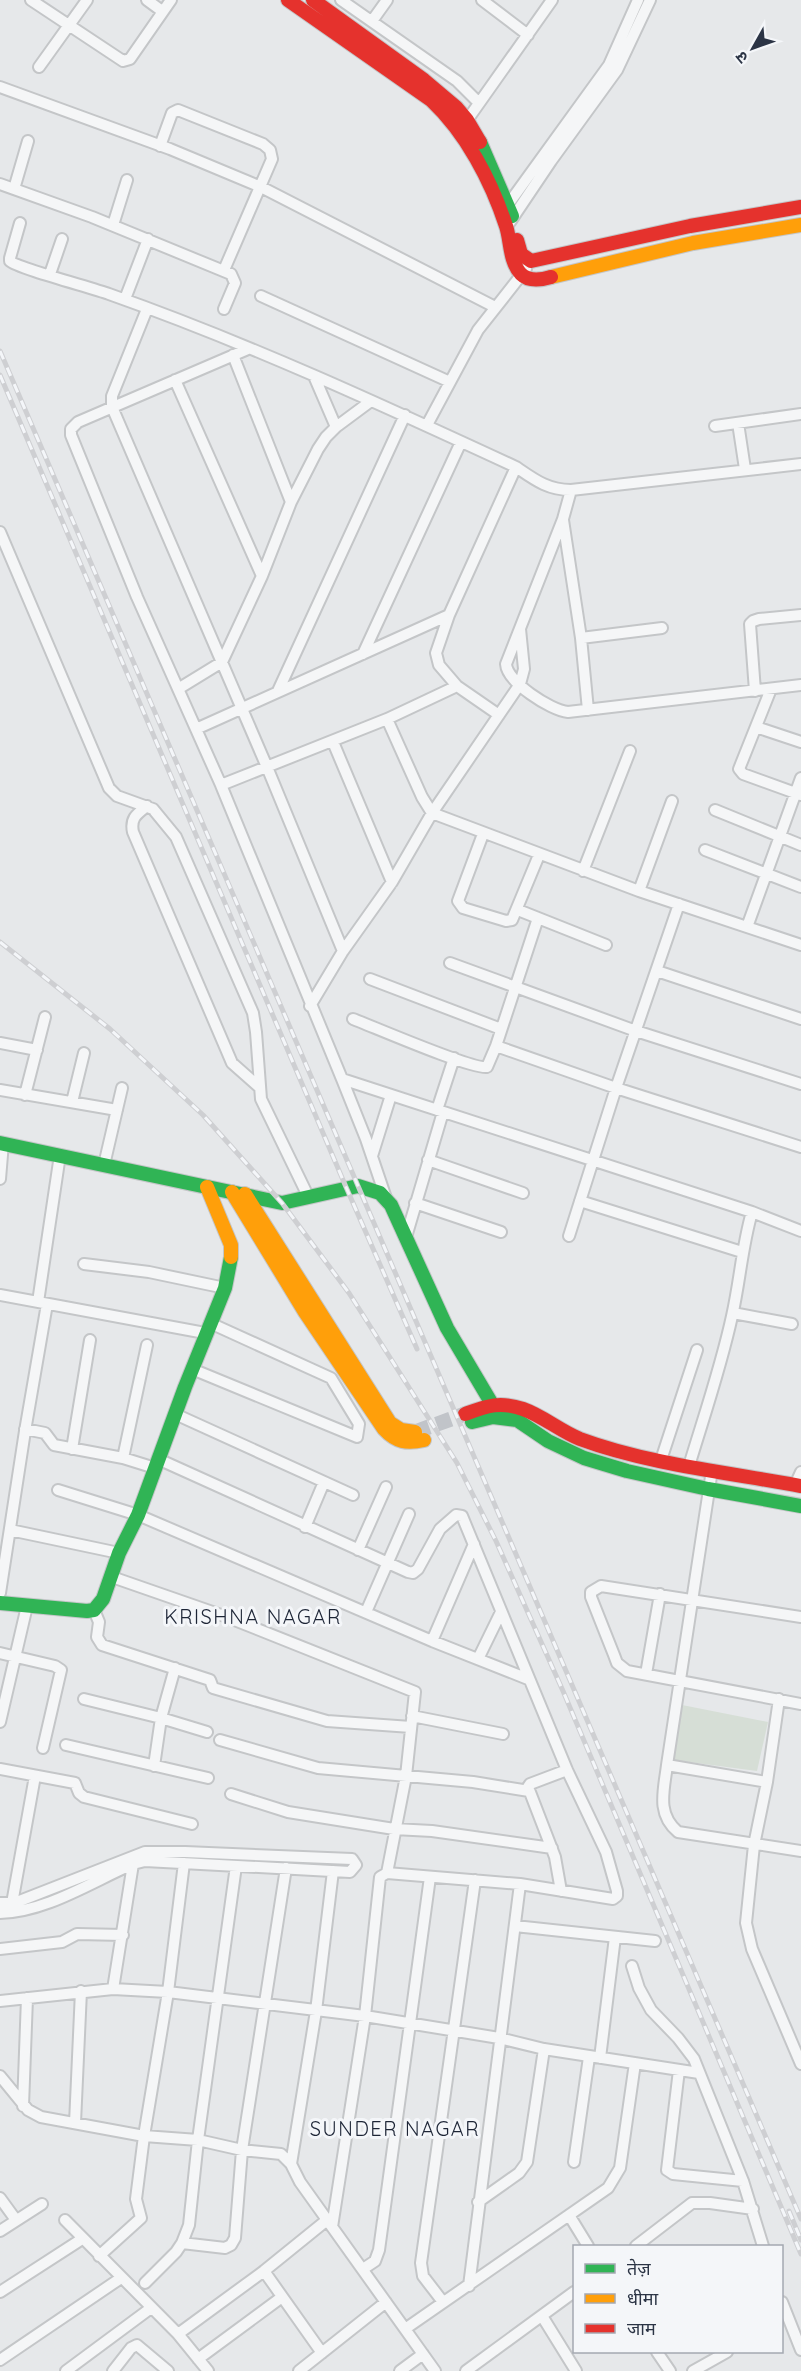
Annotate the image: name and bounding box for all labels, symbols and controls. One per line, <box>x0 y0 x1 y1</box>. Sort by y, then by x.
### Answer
north arrow <box>723 18 783 78</box>
text: उ <box>730 47 752 68</box>
district label: KRISHNA NAGAR <box>164 1604 342 1629</box>
district label: SUNDER NAGAR <box>310 2116 480 2141</box>
legend <box>573 2245 783 2353</box>
text: तेज़ <box>627 2257 651 2280</box>
text: धीमा <box>627 2287 658 2310</box>
text: जाम <box>627 2317 657 2340</box>

